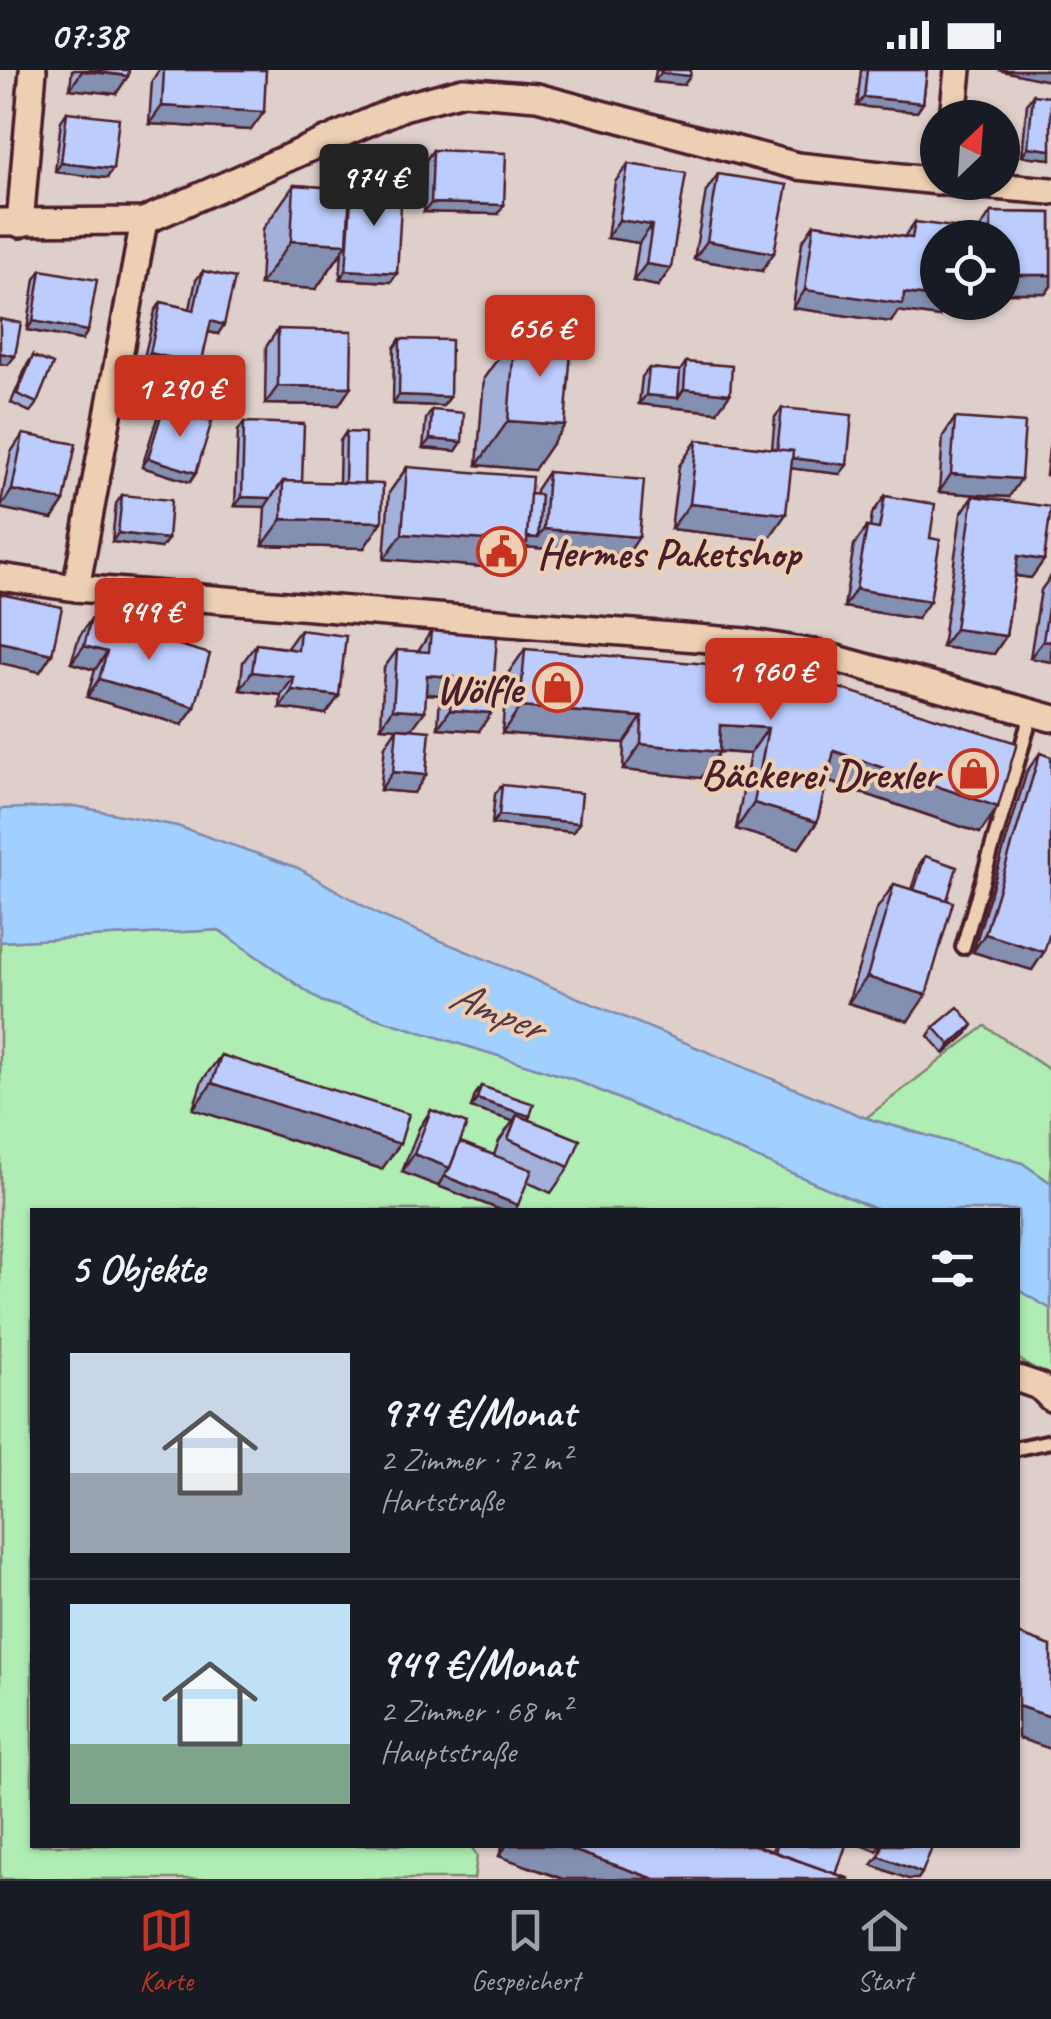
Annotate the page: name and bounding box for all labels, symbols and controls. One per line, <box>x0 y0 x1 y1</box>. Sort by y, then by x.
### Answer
text: 07:38 <box>50 12 126 59</box>
north arrow <box>920 100 1020 200</box>
map controls <box>920 100 1020 320</box>
pin: 974 € <box>304 144 444 229</box>
text: 974 € <box>342 156 406 197</box>
button: locate <box>920 220 1020 320</box>
pin: 656 € <box>470 295 610 380</box>
text: 656 € <box>507 307 573 348</box>
pin: 1 290 € <box>88 355 272 440</box>
text: 1 290 € <box>136 367 224 408</box>
public building icon: Hermes Paketshop <box>476 526 528 578</box>
place label: Hermes Paketshop <box>537 527 803 580</box>
pin: 949 € <box>79 578 219 663</box>
text: 949 € <box>117 590 181 631</box>
pin: 1 960 € <box>679 638 863 723</box>
text: 1 960 € <box>727 650 815 691</box>
shop icon: Wölfle <box>531 662 583 714</box>
place label: Wölfle <box>436 663 526 716</box>
shop icon: Bäckerei Drexler <box>948 747 1000 799</box>
place label: Bäckerei Drexler <box>701 748 944 801</box>
water label: Amper <box>441 966 558 1057</box>
icon: filters <box>925 1241 980 1296</box>
text: 5 Objekte <box>70 1242 205 1295</box>
text: 974 €/Monat <box>380 1386 575 1439</box>
icon: home <box>150 1393 270 1513</box>
text: 2 Zimmer · 72 m² <box>380 1439 570 1480</box>
text: Hartstraße <box>380 1480 503 1521</box>
text: 949 €/Monat <box>380 1637 575 1690</box>
icon: home <box>150 1644 270 1764</box>
text: 2 Zimmer · 68 m² <box>380 1690 570 1731</box>
text: Hauptstraße <box>380 1731 516 1772</box>
tab: Karte <box>139 1903 194 1998</box>
tab: Gespeichert <box>471 1903 580 1998</box>
tab: Start <box>857 1903 912 1998</box>

